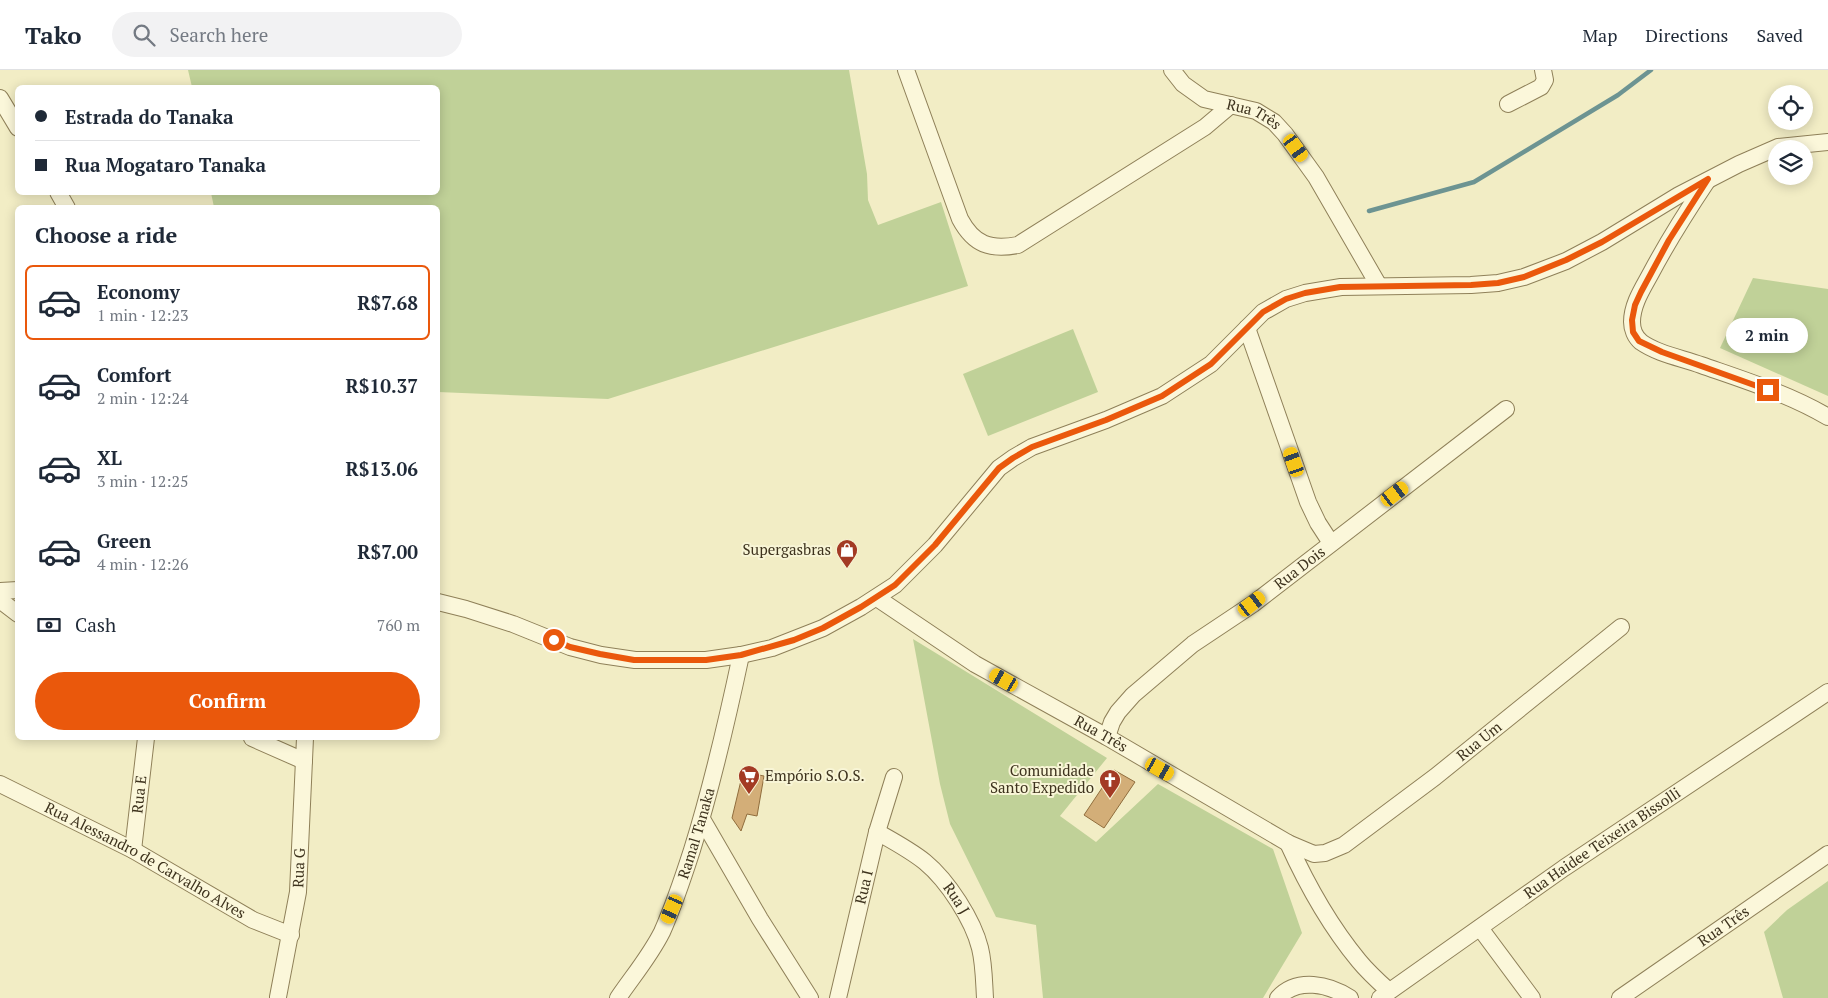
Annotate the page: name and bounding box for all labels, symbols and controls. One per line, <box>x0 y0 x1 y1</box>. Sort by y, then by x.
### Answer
search box <box>112 12 462 57</box>
text: Tako <box>25 19 82 51</box>
icon: search <box>130 21 158 49</box>
text: Search here <box>170 22 268 47</box>
text: Map <box>1582 23 1617 47</box>
text: Directions <box>1645 23 1728 47</box>
text: Saved <box>1756 23 1803 47</box>
map controls <box>1768 85 1813 185</box>
button: locate <box>1768 85 1813 130</box>
street label: Rua Três <box>1225 94 1287 133</box>
text: Estrada do Tanaka <box>65 104 233 129</box>
car <box>1281 131 1310 165</box>
button: layers <box>1768 140 1813 185</box>
text: Rua Mogataro Tanaka <box>65 152 266 177</box>
text: Choose a ride <box>35 220 177 249</box>
text: Economy <box>97 279 180 304</box>
icon: car <box>37 280 82 325</box>
text: R$7.68 <box>357 290 418 315</box>
text: 1 min · 12:23 <box>97 304 189 326</box>
callout: 2 min <box>1727 318 1809 352</box>
text: 2 min <box>1745 324 1789 346</box>
text: Comfort <box>97 362 172 387</box>
icon: car <box>37 363 82 408</box>
text: R$10.37 <box>345 373 418 398</box>
route end <box>1757 379 1779 401</box>
text: 2 min · 12:24 <box>97 387 189 409</box>
text: XL <box>97 445 122 470</box>
car <box>1282 445 1305 479</box>
icon: car <box>37 446 82 491</box>
text: R$13.06 <box>345 456 418 481</box>
text: 3 min · 12:25 <box>97 470 189 492</box>
car <box>1378 479 1411 509</box>
text: Green <box>97 528 151 553</box>
icon: car <box>37 529 82 574</box>
shop icon: Supergasbras <box>835 538 859 569</box>
text: R$7.00 <box>357 539 418 564</box>
place label: Supergasbras <box>743 539 831 559</box>
street label: Rua Dois <box>1270 541 1329 593</box>
text: 4 min · 12:26 <box>97 553 189 575</box>
car <box>1235 589 1268 619</box>
icon: cash <box>35 611 63 639</box>
text: Cash <box>75 612 116 637</box>
text: 760 m <box>377 614 420 636</box>
route start <box>543 629 565 651</box>
car <box>987 666 1020 694</box>
button: Confirm <box>35 672 420 730</box>
street label: Rua Três <box>1071 710 1132 756</box>
street label: Rua Um <box>1452 716 1505 765</box>
car <box>1143 755 1176 783</box>
place label: Comunidade Santo Expedido <box>990 760 1094 797</box>
supermarket icon: Empório S.O.S. <box>737 764 761 795</box>
place label: Empório S.O.S. <box>765 765 865 785</box>
church icon: Comunidade Santo Expedido <box>1098 768 1122 799</box>
street label: Rua E <box>126 774 151 814</box>
street label: Rua Haidee Teixeira Bissolli <box>1519 782 1684 902</box>
street label: Ramal Tanaka <box>672 785 719 881</box>
street label: Rua Alessandro de Carvalho Alves <box>42 797 250 923</box>
street label: Rua G <box>287 847 309 888</box>
street label: Rua I <box>849 868 877 906</box>
street label: Rua J <box>939 878 975 918</box>
car <box>659 892 684 926</box>
street label: Rua Três <box>1693 901 1753 950</box>

